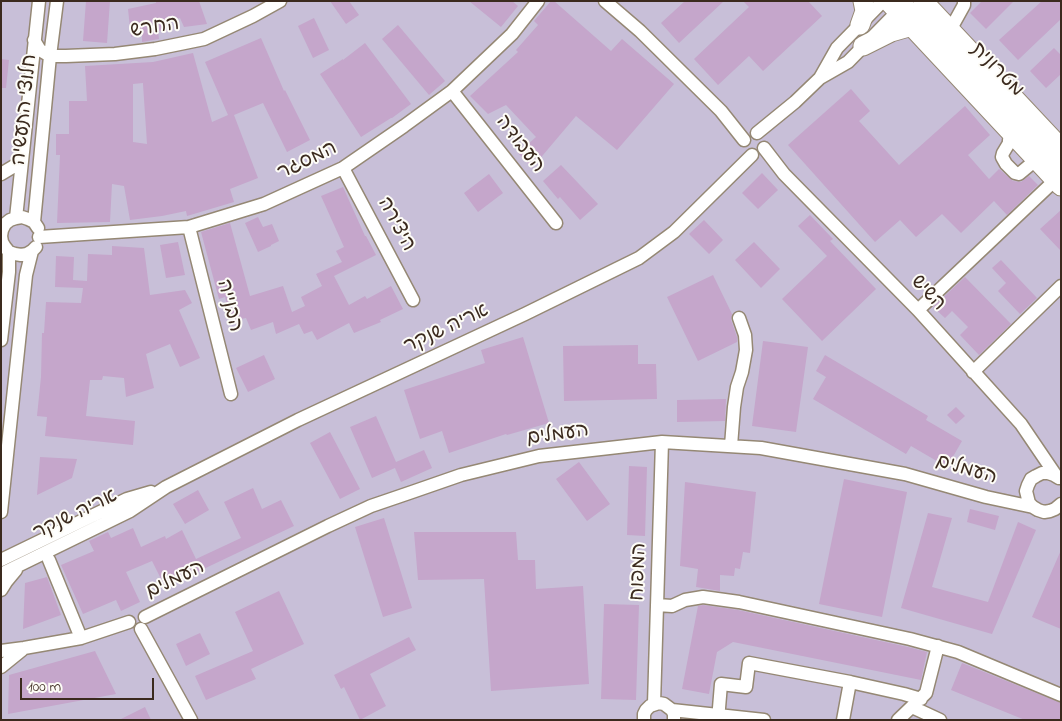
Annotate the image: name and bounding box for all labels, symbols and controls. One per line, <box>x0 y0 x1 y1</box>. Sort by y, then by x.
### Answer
street label: החרש <box>129 13 181 45</box>
street label: מטרונית <box>964 39 1028 103</box>
street label: חלוצי התעשיה <box>8 53 44 167</box>
street label: העבודה <box>489 111 549 179</box>
street label: המסגר <box>274 137 342 187</box>
street label: היצירה <box>371 194 419 256</box>
street label: השיש <box>904 271 950 317</box>
street label: הבנייה <box>210 277 246 335</box>
street label: אריה שנקר <box>401 300 493 360</box>
street label: העמלים <box>525 420 591 452</box>
street label: העמלים <box>933 451 999 491</box>
street label: אריה שנקר <box>30 485 122 547</box>
street label: המפוח <box>627 542 653 602</box>
street label: העמלים <box>143 556 209 606</box>
scale bar <box>22 668 156 700</box>
text: 100 m <box>28 676 61 698</box>

